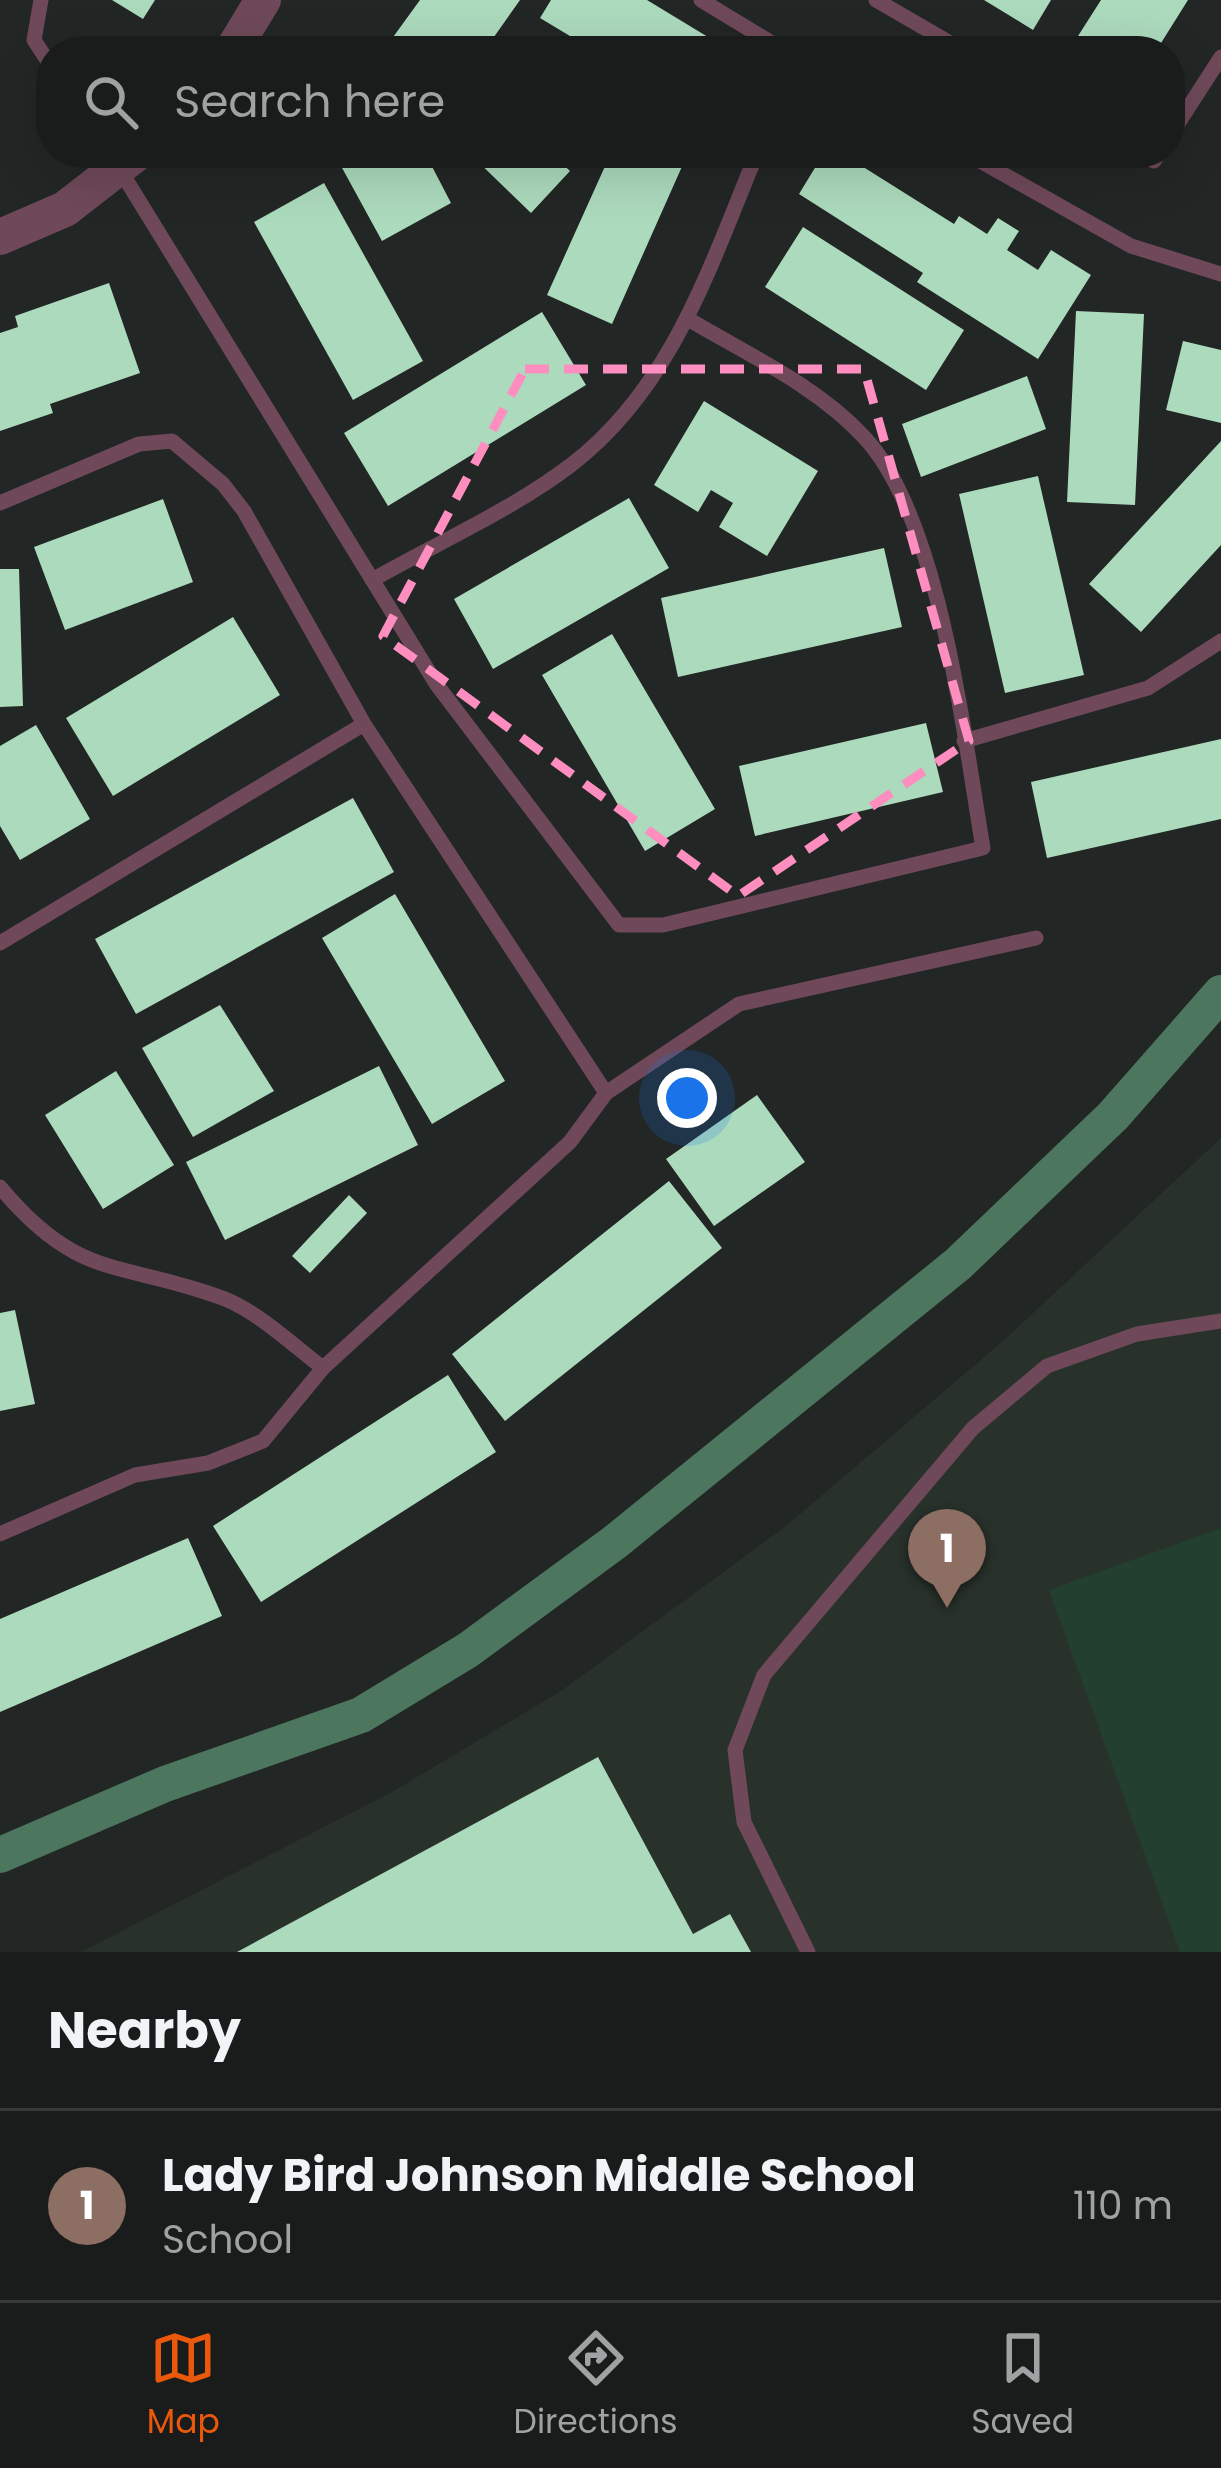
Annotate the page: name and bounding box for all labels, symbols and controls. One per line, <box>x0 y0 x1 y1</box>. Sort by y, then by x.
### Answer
search box <box>36 36 1185 168</box>
icon: search <box>78 69 144 135</box>
text: Search here <box>174 70 445 133</box>
your location <box>657 1068 717 1128</box>
pin: 1 <box>908 1509 986 1608</box>
text: Nearby <box>48 1994 241 2066</box>
text: Lady Bird Johnson Middle School <box>162 2144 916 2207</box>
text: 1 <box>80 2178 94 2233</box>
text: 110 m <box>1073 2178 1173 2233</box>
text: School <box>162 2212 293 2267</box>
tab: Map <box>147 2325 220 2447</box>
tab: Directions <box>514 2325 677 2447</box>
tab: Saved <box>971 2325 1074 2447</box>

